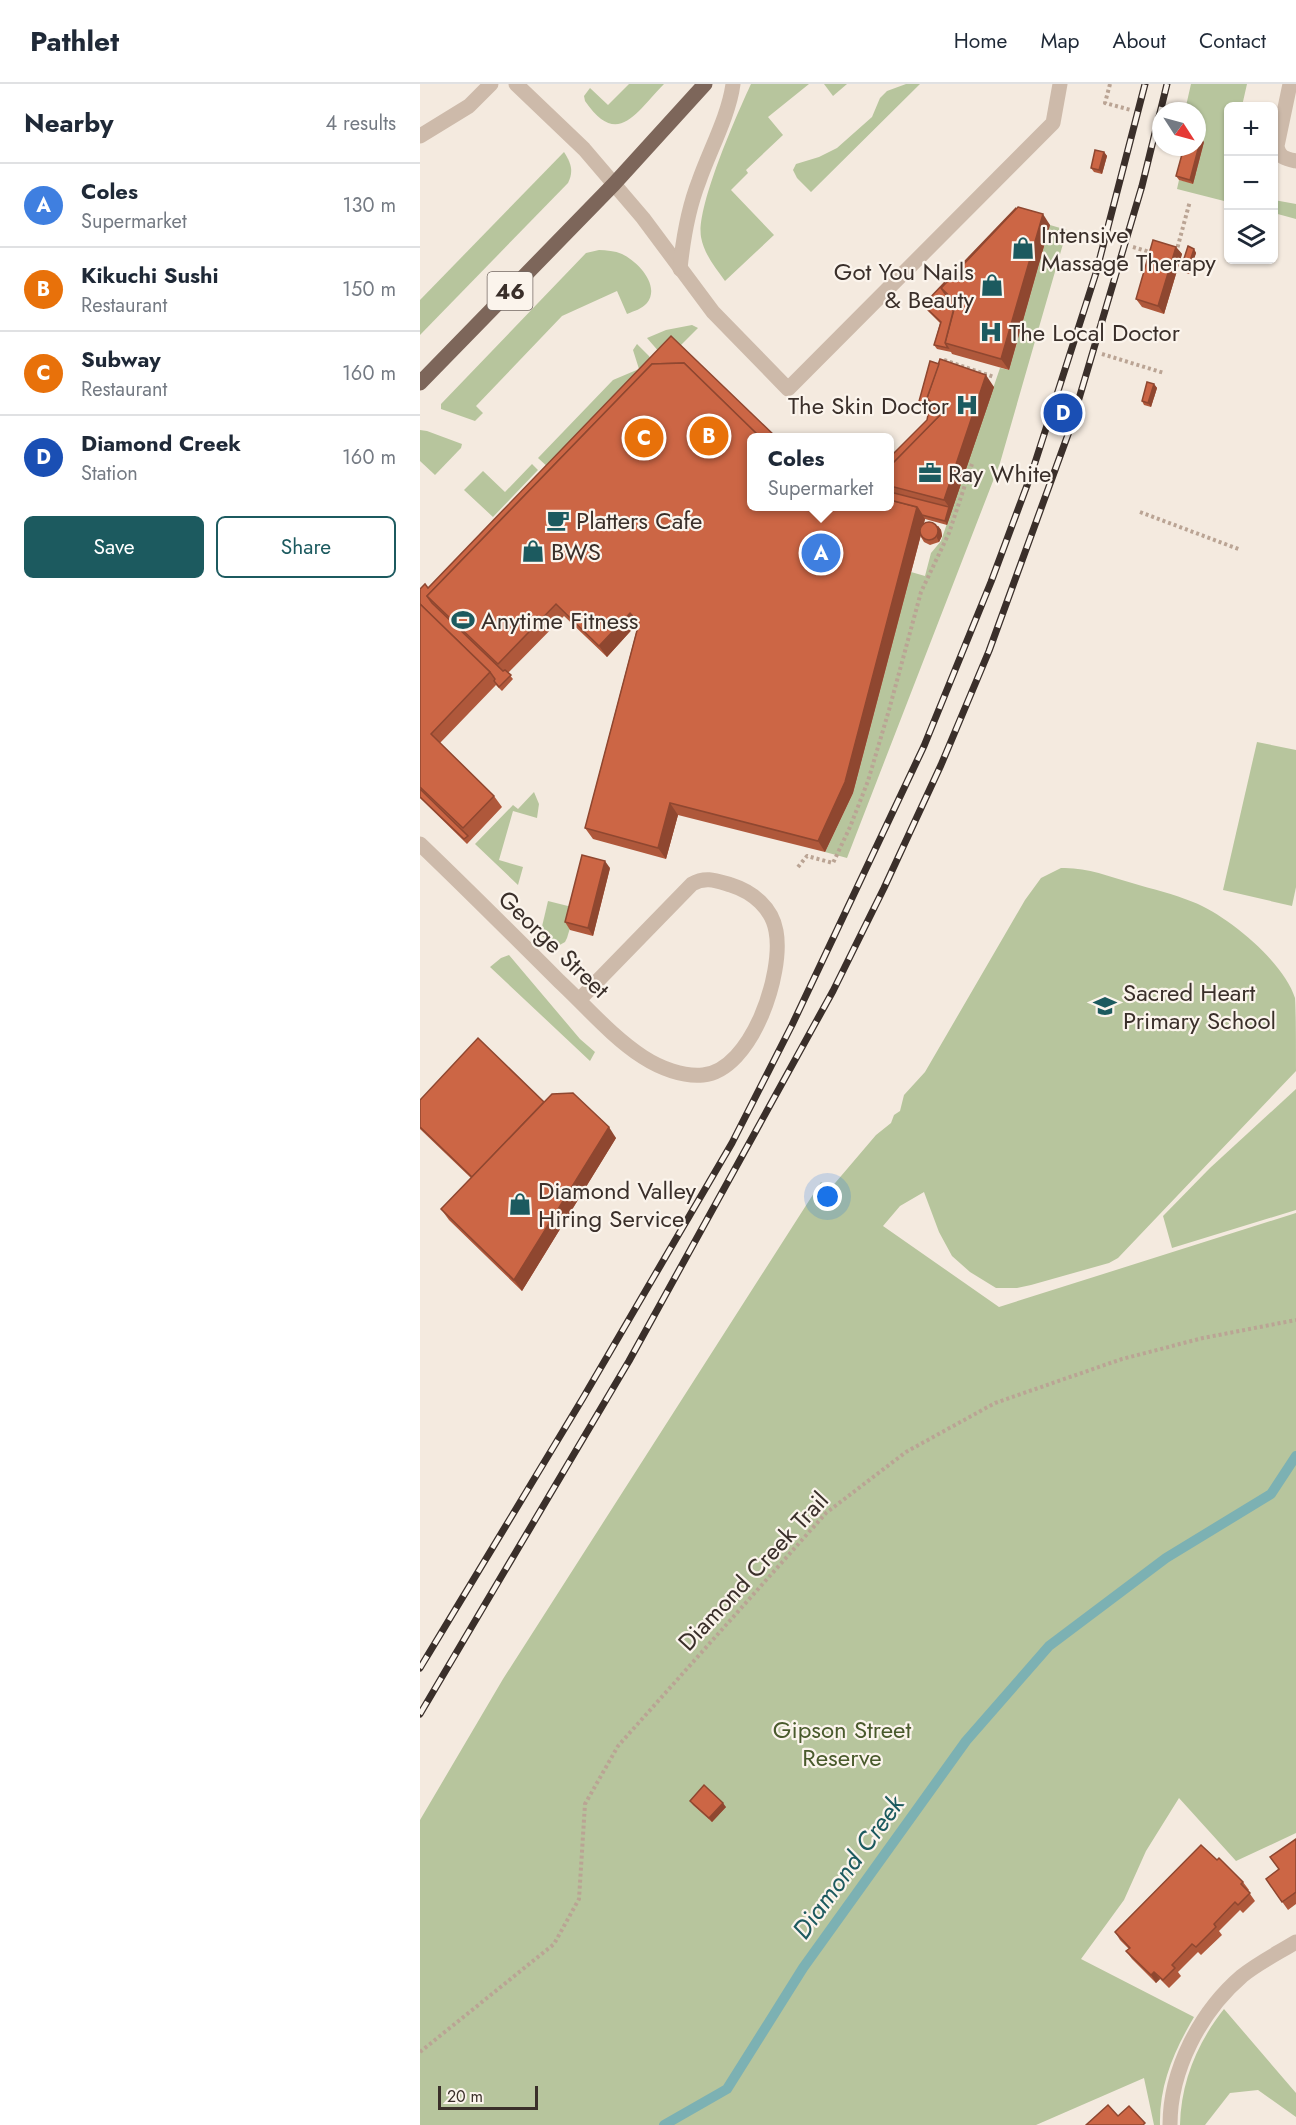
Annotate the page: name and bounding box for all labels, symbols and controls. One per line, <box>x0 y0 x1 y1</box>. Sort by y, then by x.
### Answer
text: Pathlet <box>30 21 119 62</box>
text: Home <box>954 26 1007 56</box>
text: Map <box>1040 26 1080 56</box>
text: About <box>1113 26 1166 56</box>
text: Contact <box>1199 26 1266 56</box>
north arrow <box>1152 102 1206 156</box>
map controls <box>1224 102 1278 264</box>
button: + <box>1224 102 1278 156</box>
text: Nearby <box>24 104 113 142</box>
text: 4 results <box>325 109 396 138</box>
button: − <box>1224 156 1278 210</box>
text: Coles <box>81 175 138 207</box>
text: A <box>36 191 51 220</box>
text: 130 m <box>342 191 396 220</box>
text: Supermarket <box>81 207 187 236</box>
button: layers <box>1224 210 1278 264</box>
place label: Intensive Massage Therapy <box>1041 217 1216 280</box>
shop icon: Intensive Massage Therapy <box>1010 235 1036 261</box>
place label: Got You Nails & Beauty <box>834 254 974 317</box>
text: Kikuchi Sushi <box>81 259 219 291</box>
road number: 46 <box>488 272 532 310</box>
shop icon: Got You Nails & Beauty <box>979 272 1005 298</box>
text: B <box>37 275 50 304</box>
text: 150 m <box>342 275 396 304</box>
text: Restaurant <box>81 291 167 320</box>
place label: The Local Doctor <box>1009 315 1181 350</box>
hospital icon: The Local Doctor <box>978 319 1004 345</box>
text: Subway <box>81 343 161 375</box>
text: C <box>36 359 51 388</box>
text: 160 m <box>342 359 396 388</box>
text: Restaurant <box>81 375 167 404</box>
place label: The Skin Doctor <box>788 388 950 423</box>
pin: D <box>1044 390 1082 436</box>
hospital icon: The Skin Doctor <box>954 392 980 418</box>
pin: B <box>690 414 728 458</box>
pin: C <box>624 416 664 460</box>
text: Diamond Creek <box>81 427 241 459</box>
popup <box>747 433 894 511</box>
text: Coles <box>768 442 825 474</box>
text: D <box>36 443 51 472</box>
text: 160 m <box>342 443 396 472</box>
place label: Ray White <box>948 456 1051 491</box>
text: Station <box>81 459 138 488</box>
office icon: Ray White <box>917 460 943 486</box>
text: Supermarket <box>768 474 873 503</box>
place label: Platters Cafe <box>576 503 702 538</box>
cafe icon: Platters Cafe <box>545 507 571 533</box>
button: Save <box>24 516 204 578</box>
button: Share <box>216 516 396 578</box>
pin: A <box>802 530 840 576</box>
place label: BWS <box>551 534 601 569</box>
shop icon: BWS <box>520 538 546 564</box>
place label: Anytime Fitness <box>481 603 638 638</box>
sports icon: Anytime Fitness <box>450 607 476 633</box>
street label: George Street <box>491 882 618 1006</box>
place label: Sacred Heart Primary School <box>1123 975 1276 1038</box>
school or university icon: Sacred Heart Primary School <box>1092 993 1118 1019</box>
place label: Diamond Valley Hiring Service <box>538 1173 696 1236</box>
your location <box>813 1182 842 1211</box>
shop icon: Diamond Valley Hiring Service <box>507 1191 533 1217</box>
street label: Diamond Creek Trail <box>670 1483 836 1659</box>
park label: Gipson Street Reserve <box>773 1712 911 1775</box>
water label: Diamond Creek <box>783 1786 914 1947</box>
scale bar <box>438 2083 538 2110</box>
text: 20 m <box>447 2085 483 2108</box>

